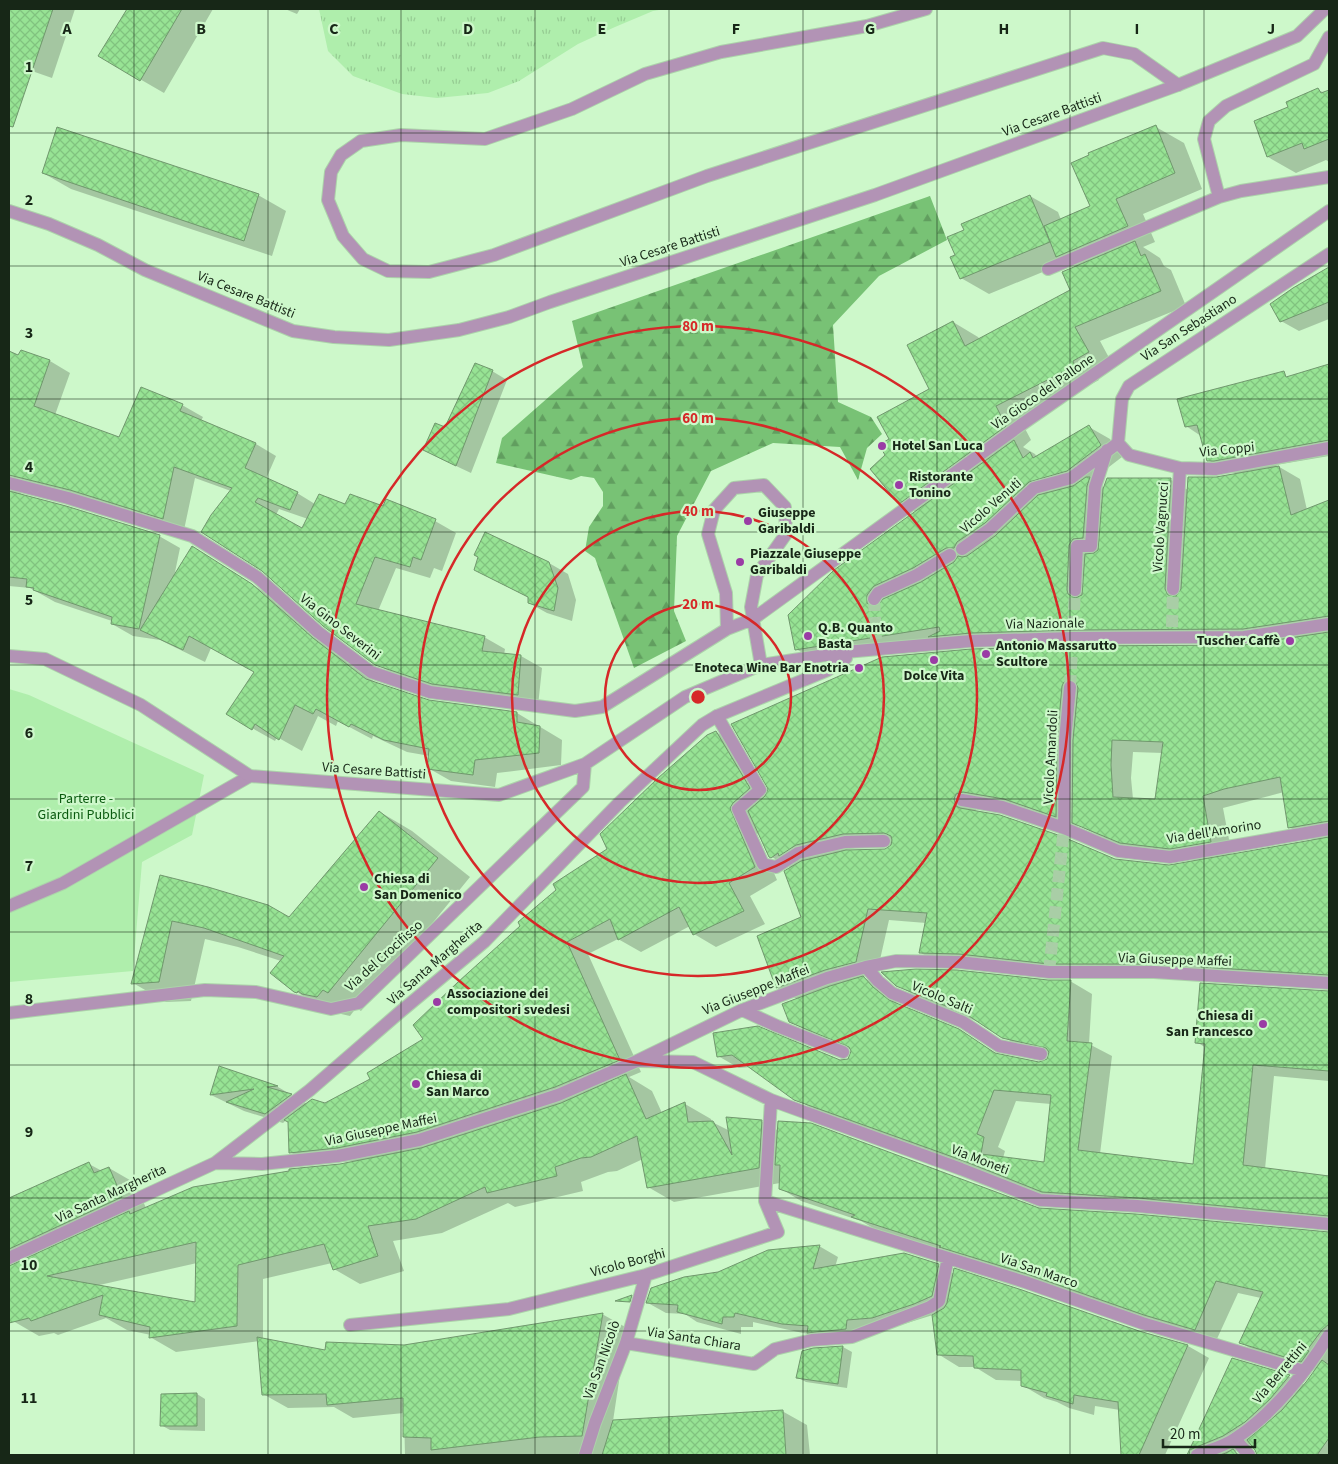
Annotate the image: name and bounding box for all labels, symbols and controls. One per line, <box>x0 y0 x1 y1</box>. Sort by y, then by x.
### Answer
text: A <box>61 18 72 40</box>
text: B <box>196 18 206 40</box>
text: C <box>329 18 339 40</box>
text: D <box>463 18 473 40</box>
text: E <box>598 18 606 40</box>
text: F <box>732 18 740 40</box>
text: G <box>865 18 875 40</box>
text: H <box>999 18 1009 40</box>
text: I <box>1135 18 1139 40</box>
text: J <box>1267 18 1275 40</box>
text: 1 <box>25 56 33 78</box>
street label: Via Cesare Battisti <box>1000 88 1104 142</box>
text: 2 <box>25 189 33 211</box>
street label: Via Cesare Battisti <box>617 221 723 273</box>
street label: Via Cesare Battisti <box>194 266 298 324</box>
street label: Via San Sebastiano <box>1137 289 1241 367</box>
text: 80 m <box>682 316 714 337</box>
text: 3 <box>25 322 33 344</box>
street label: Via Gioco del Pallone <box>988 349 1099 435</box>
text: 60 m <box>682 408 714 429</box>
place label: Hotel San Luca <box>892 436 983 456</box>
street label: Via Coppi <box>1199 437 1255 463</box>
marker: Hotel San Luca <box>876 440 888 452</box>
text: 4 <box>25 456 34 478</box>
place label: Ristorante Tonino <box>909 467 973 503</box>
street label: Vicolo Venuti <box>956 474 1026 538</box>
marker: Ristorante Tonino <box>893 479 905 491</box>
street label: Vicolo Vagnucci <box>1148 481 1174 573</box>
text: 40 m <box>682 501 714 522</box>
place label: Giuseppe Garibaldi <box>758 503 816 539</box>
marker: Giuseppe Garibaldi <box>742 515 754 527</box>
place label: Piazzale Giuseppe Garibaldi <box>750 544 861 580</box>
marker: Piazzale Giuseppe Garibaldi <box>734 556 746 568</box>
text: 5 <box>25 589 33 611</box>
street label: Via Gino Severini <box>295 589 385 665</box>
text: 20 m <box>682 594 714 615</box>
street label: Via Nazionale <box>1005 613 1085 635</box>
place label: Q.B. Quanto Basta <box>818 618 893 654</box>
marker: Q.B. Quanto Basta <box>802 630 814 642</box>
place label: Tuscher Caffè <box>1197 631 1280 651</box>
marker: Tuscher Caffè <box>1284 635 1296 647</box>
place label: Antonio Massarutto Scultore <box>995 636 1117 672</box>
marker: Antonio Massarutto Scultore <box>980 648 992 660</box>
marker: Dolce Vita <box>928 654 940 666</box>
place label: Enoteca Wine Bar Enotria <box>694 658 849 678</box>
marker: Enoteca Wine Bar Enotria <box>853 662 865 674</box>
place label: Dolce Vita <box>904 666 965 686</box>
centre of rings <box>689 688 707 706</box>
street label: Vicolo Amandoli <box>1039 709 1063 805</box>
text: 6 <box>25 722 33 744</box>
street label: Via Cesare Battisti <box>321 757 427 785</box>
park label: Parterre - Giardini Pubblici <box>38 789 134 825</box>
street label: Via dell'Amorino <box>1165 815 1263 849</box>
text: 7 <box>25 855 33 877</box>
place label: Chiesa di San Domenico <box>374 869 462 905</box>
marker: Chiesa di San Domenico <box>358 881 370 893</box>
street label: Via del Crocifisso <box>341 916 427 996</box>
street label: Via Santa Margherita <box>383 916 487 1010</box>
street label: Via Giuseppe Maffei <box>1118 948 1232 972</box>
street label: Via Giuseppe Maffei <box>699 959 813 1021</box>
street label: Vicolo Salti <box>908 976 976 1020</box>
place label: Associazione dei compositori svedesi <box>446 984 570 1020</box>
text: 8 <box>25 988 33 1010</box>
marker: Associazione dei compositori svedesi <box>431 996 443 1008</box>
place label: Chiesa di San Francesco <box>1166 1006 1253 1042</box>
marker: Chiesa di San Francesco <box>1257 1018 1269 1030</box>
place label: Chiesa di San Marco <box>426 1066 490 1102</box>
marker: Chiesa di San Marco <box>410 1078 422 1090</box>
street label: Via Giuseppe Maffei <box>323 1108 439 1152</box>
text: 9 <box>25 1121 33 1143</box>
street label: Via Moneti <box>948 1140 1012 1180</box>
street label: Via Santa Margherita <box>52 1160 170 1228</box>
street label: Vicolo Borghi <box>588 1243 668 1283</box>
street label: Via San Marco <box>997 1248 1081 1294</box>
text: 10 <box>21 1254 37 1276</box>
street label: Via San Nicolò <box>578 1318 626 1402</box>
street label: Via Santa Chiara <box>646 1322 742 1356</box>
street label: Via Berrettini <box>1248 1338 1312 1408</box>
text: 11 <box>21 1387 37 1409</box>
scale bar <box>1163 1416 1256 1448</box>
text: 20 m <box>1170 1424 1200 1445</box>

